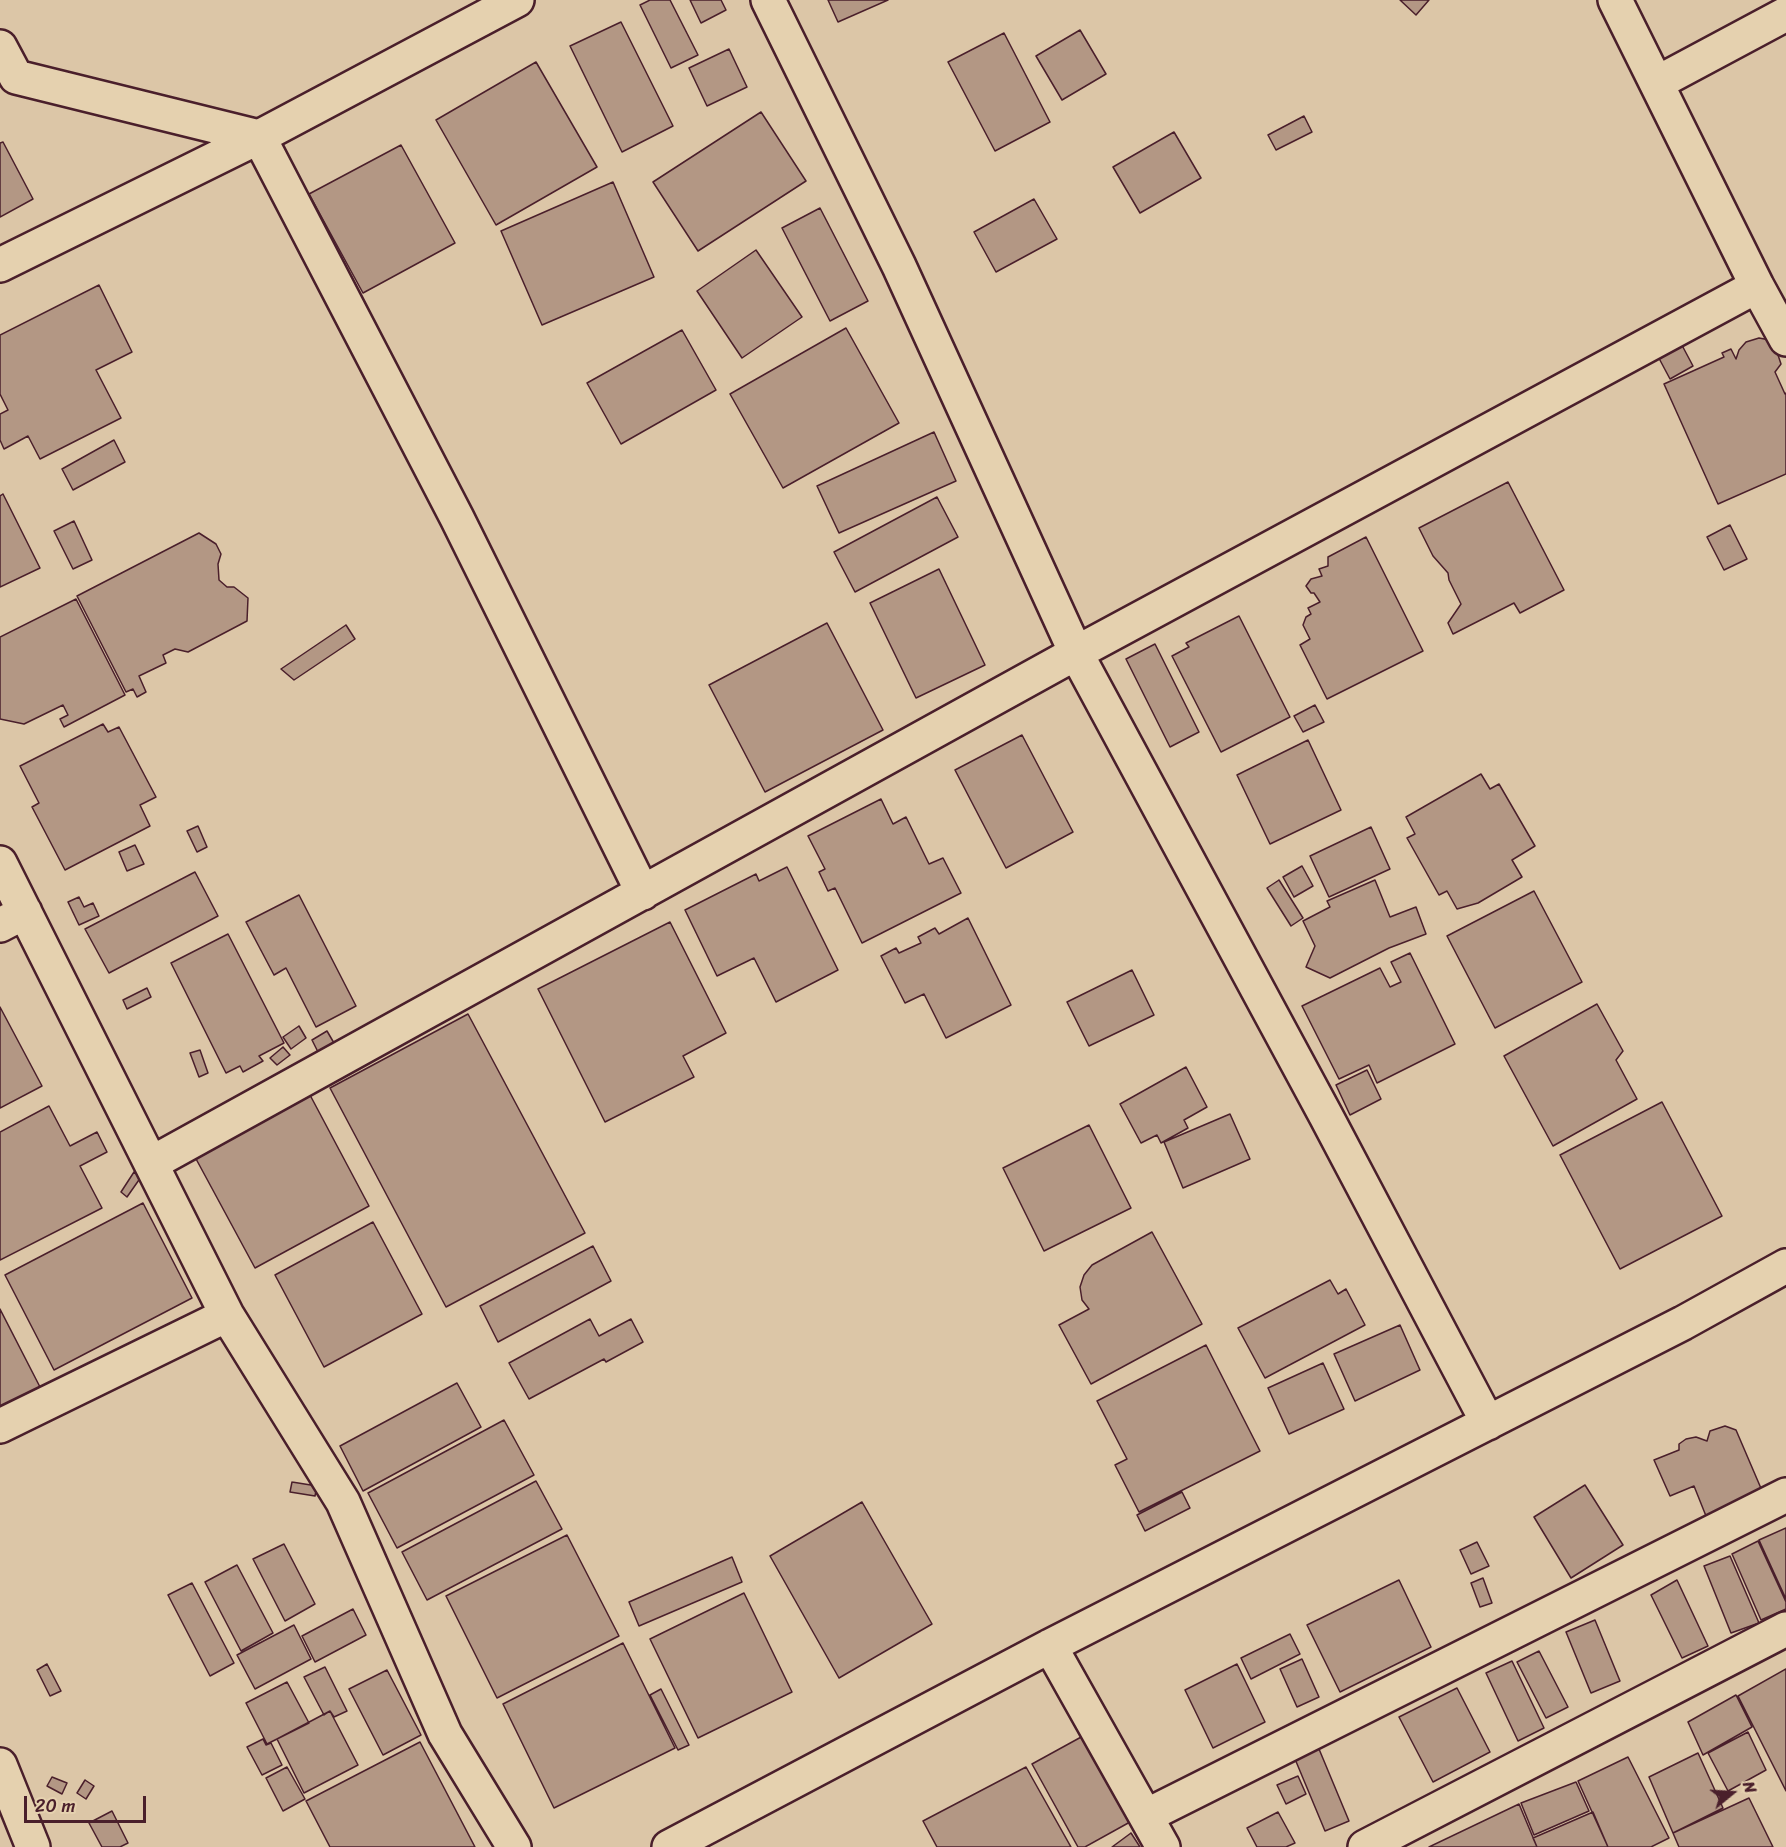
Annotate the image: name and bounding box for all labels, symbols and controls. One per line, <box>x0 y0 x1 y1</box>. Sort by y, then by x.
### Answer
north arrow <box>1702 1763 1762 1823</box>
text: N <box>1734 1778 1765 1797</box>
scale bar <box>27 1784 148 1822</box>
text: 20 m <box>35 1790 75 1822</box>

